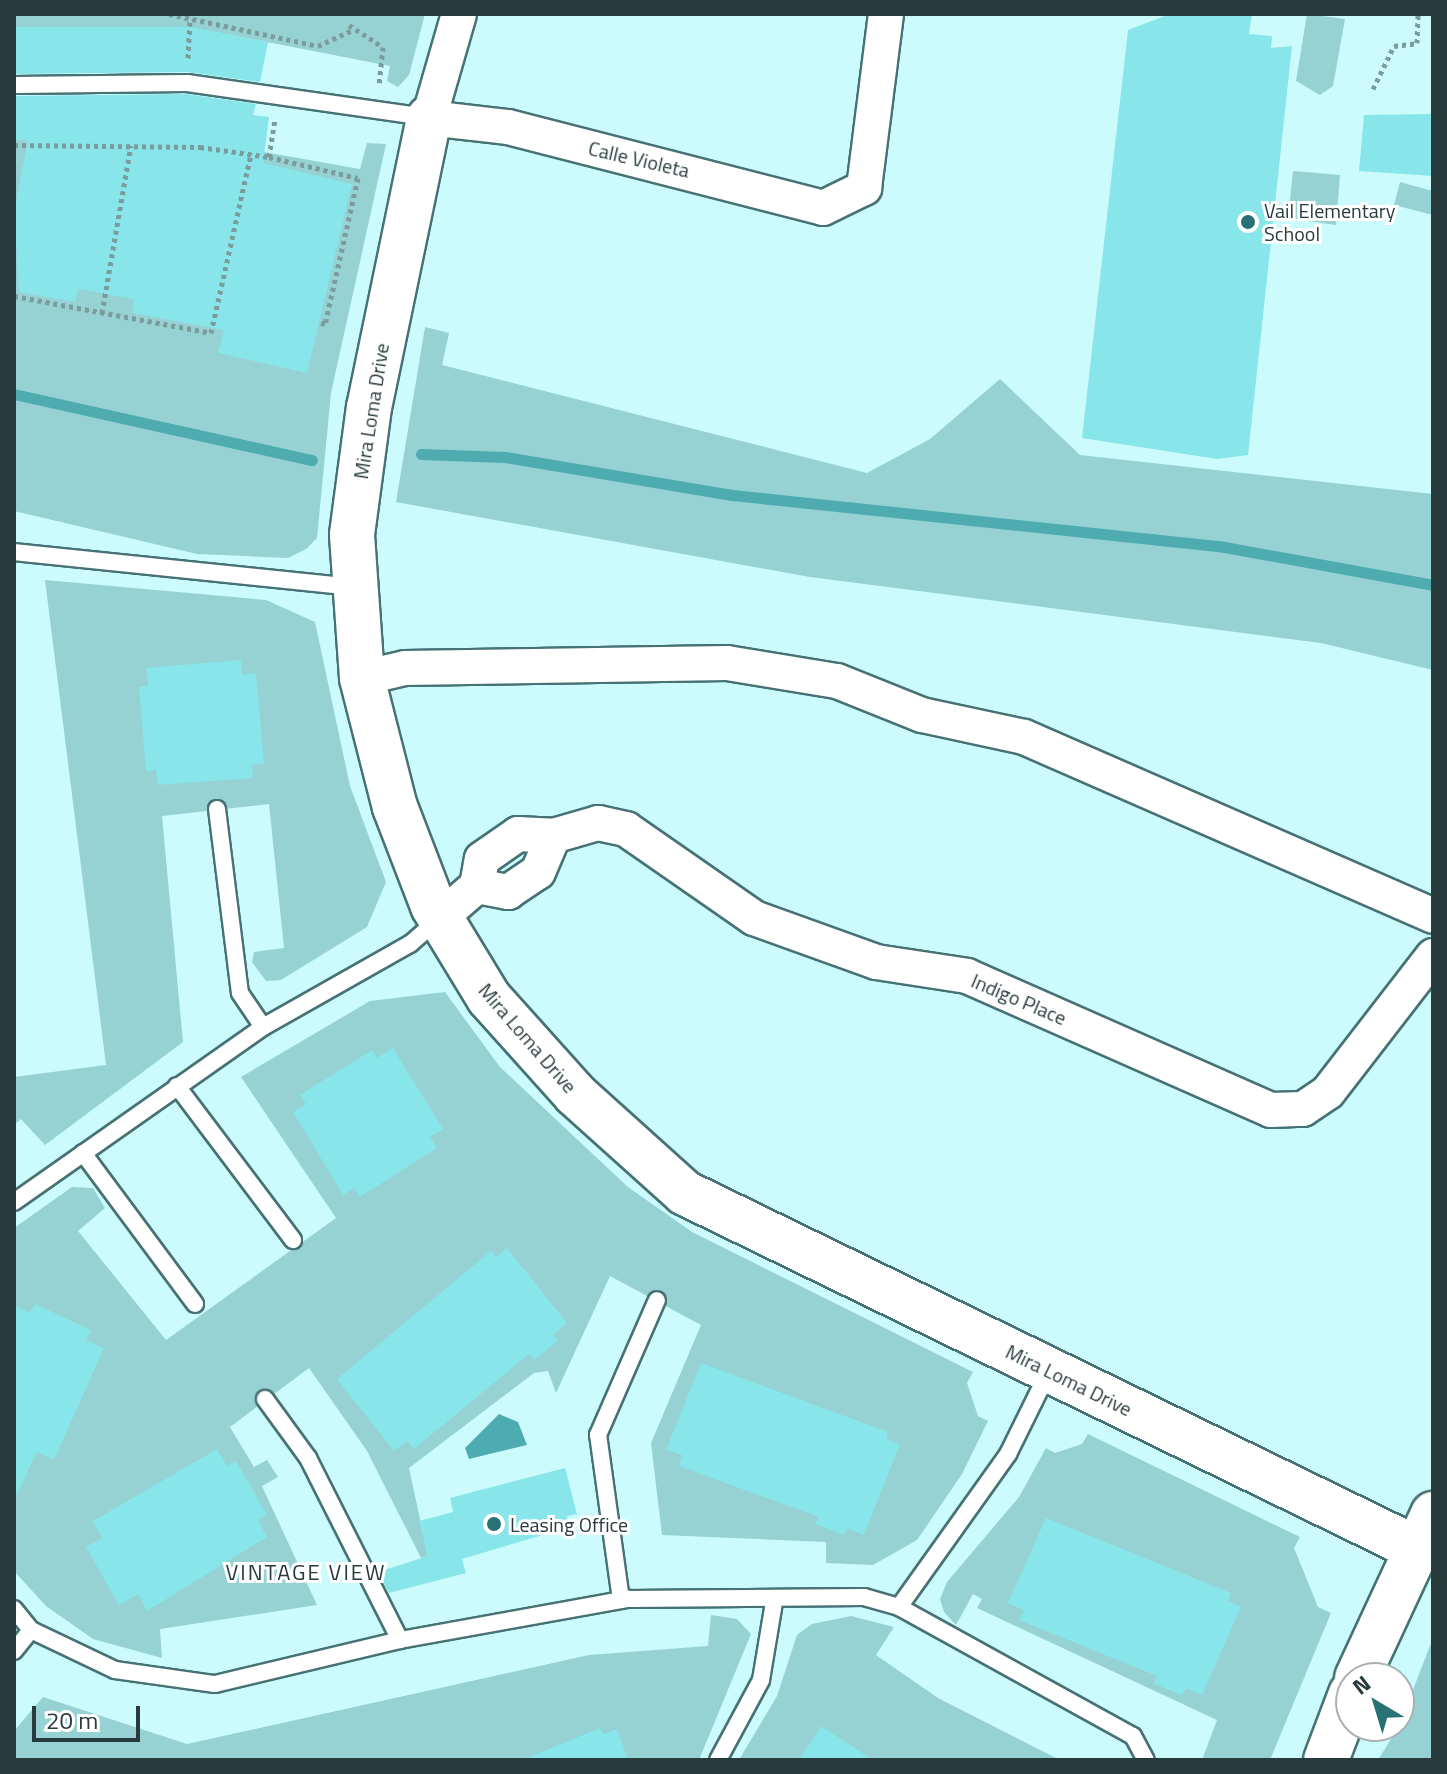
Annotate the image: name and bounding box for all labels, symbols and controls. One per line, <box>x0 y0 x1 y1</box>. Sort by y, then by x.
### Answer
street label: Calle Violeta <box>586 136 692 182</box>
place label: Vail Elementary School <box>1264 198 1395 245</box>
marker: Vail Elementary School <box>1239 213 1257 231</box>
street label: Mira Loma Drive <box>348 341 394 481</box>
street label: Indigo Place <box>968 968 1070 1030</box>
street label: Mira Loma Drive <box>474 978 582 1098</box>
street label: Mira Loma Drive <box>1002 1339 1136 1421</box>
place label: Leasing Office <box>510 1512 628 1536</box>
marker: Leasing Office <box>485 1515 503 1533</box>
district label: VINTAGE VIEW <box>226 1560 386 1586</box>
north arrow <box>1335 1662 1415 1742</box>
text: N <box>1345 1667 1378 1703</box>
scale bar <box>36 1690 144 1740</box>
text: 20 m <box>46 1702 98 1738</box>

